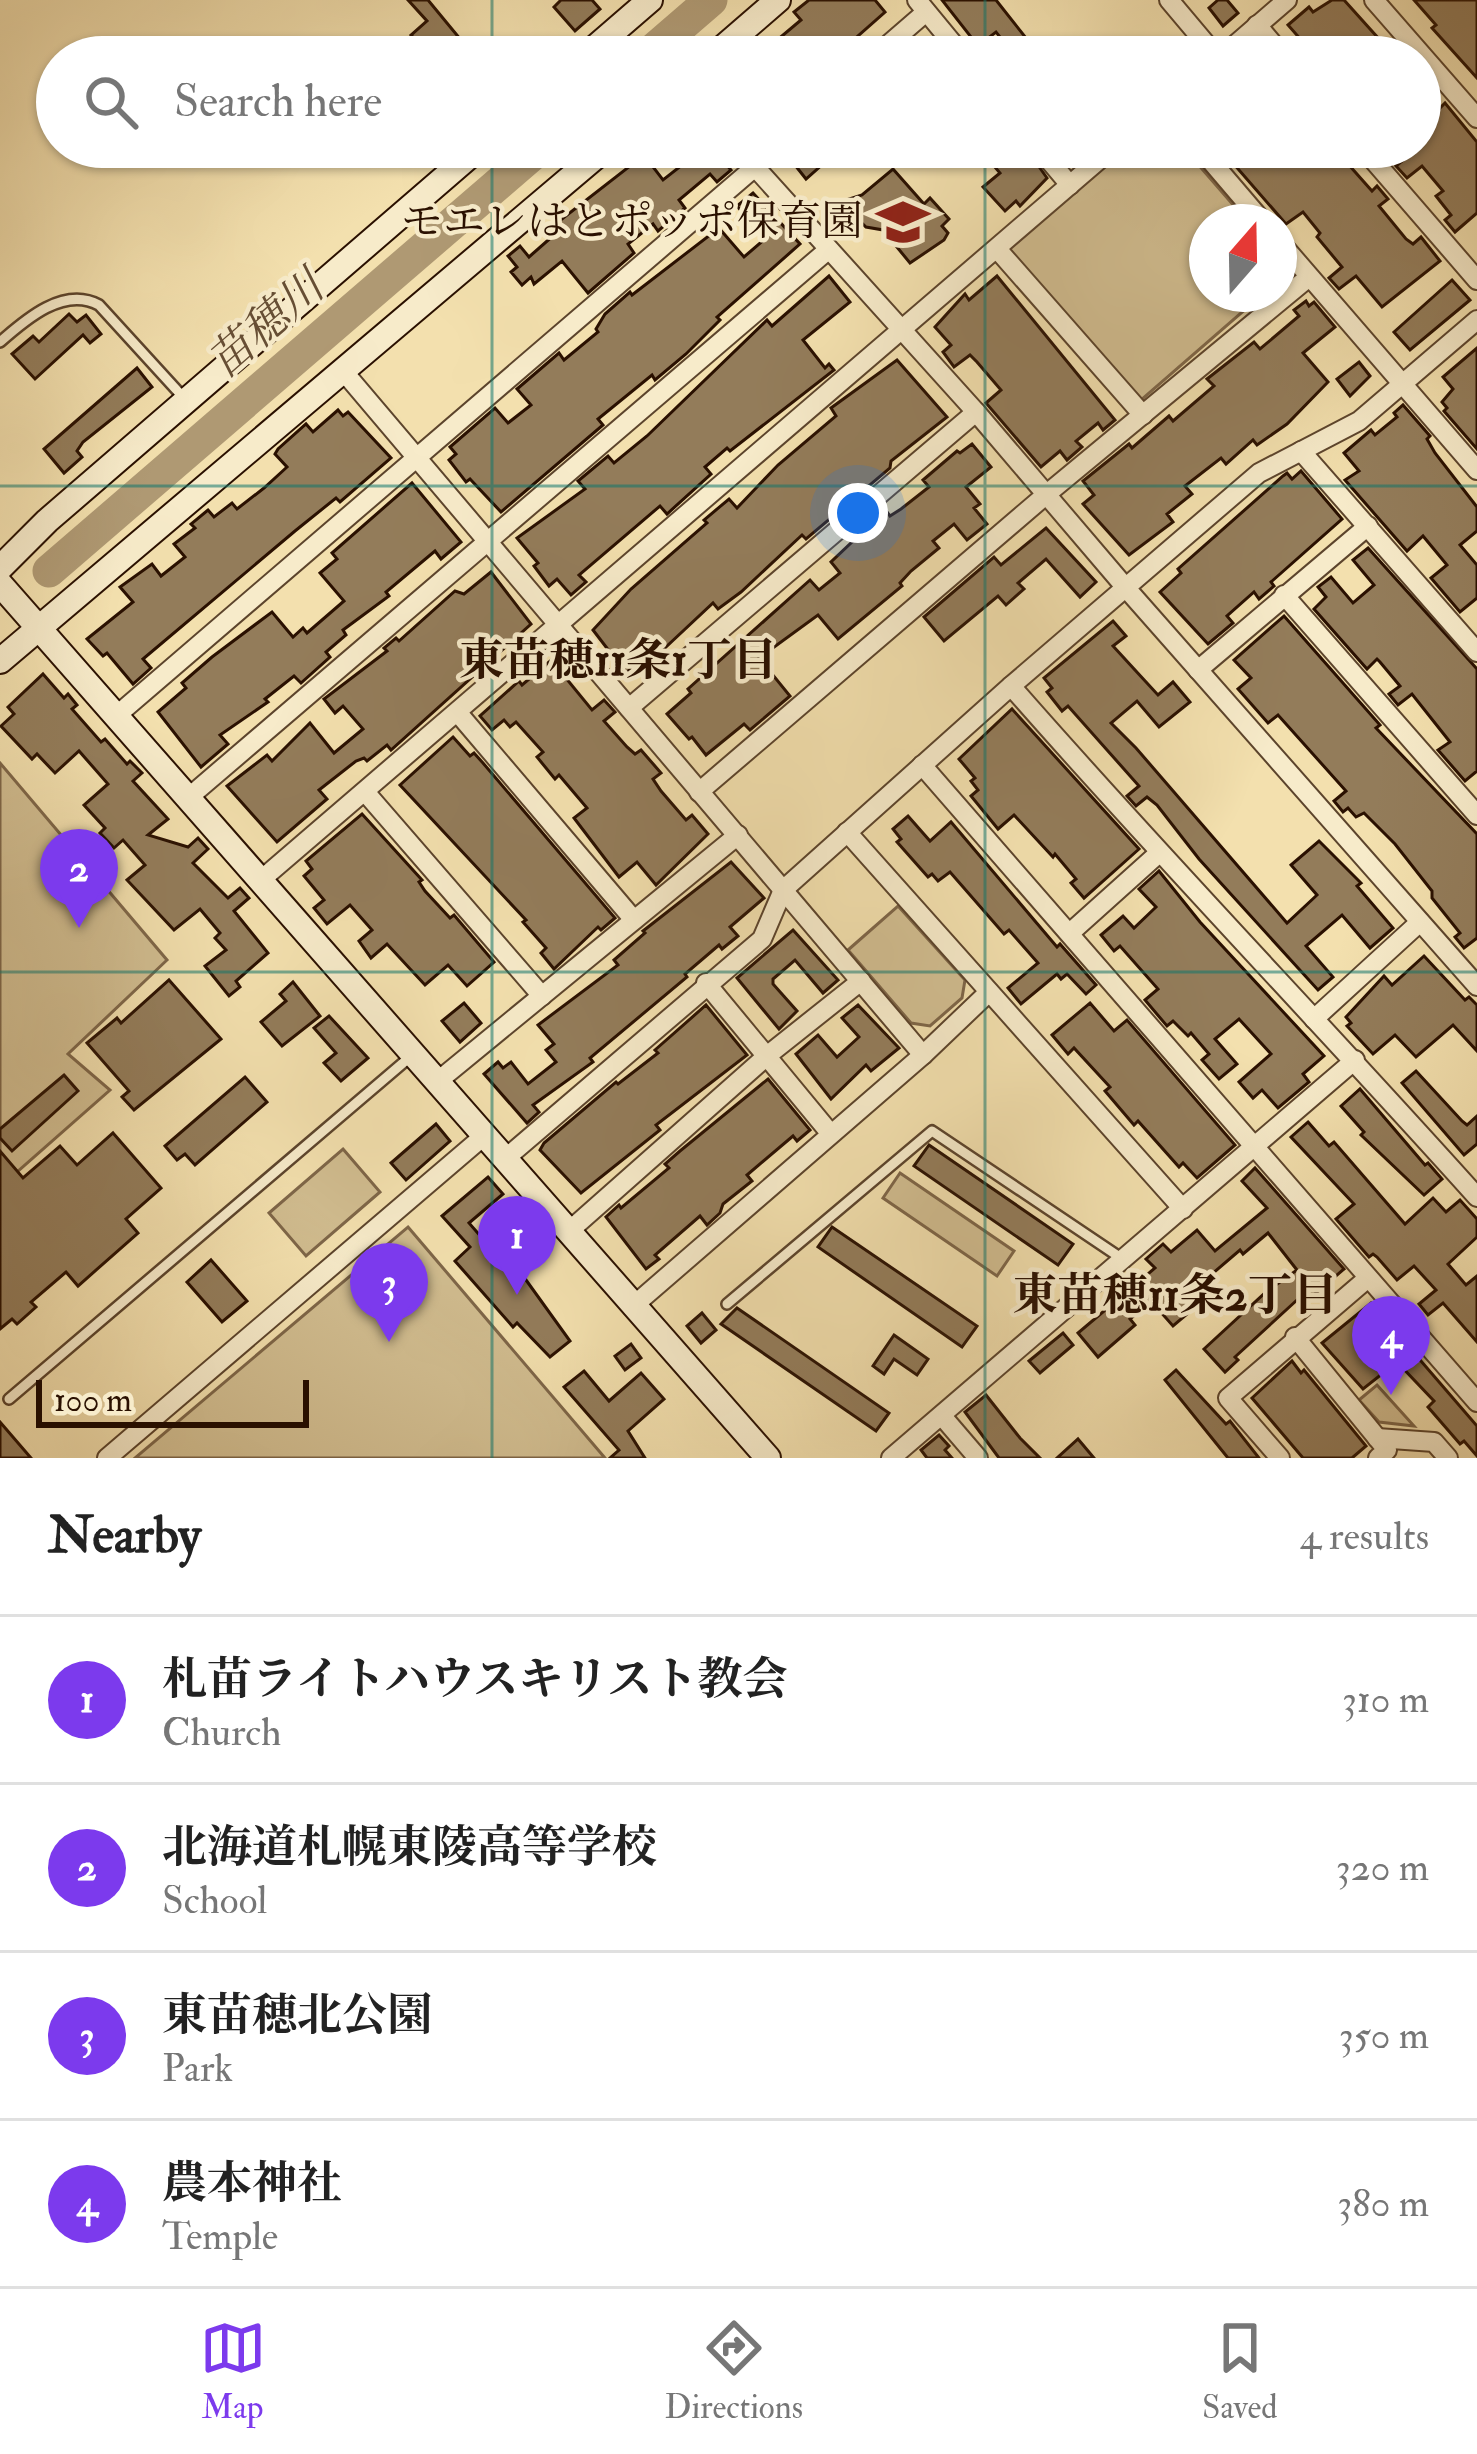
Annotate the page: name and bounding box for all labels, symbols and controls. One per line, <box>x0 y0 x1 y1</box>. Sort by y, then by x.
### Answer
search box <box>36 36 1441 168</box>
icon: search <box>78 69 144 135</box>
text: Search here <box>174 74 382 130</box>
school or university icon: モエレはとポッポ保育園 <box>874 193 932 251</box>
place label: モエレはとポッポ保育園 <box>401 196 863 248</box>
north arrow <box>1189 204 1297 312</box>
water label: 苗穂川 <box>197 256 339 390</box>
your location <box>828 483 888 543</box>
district label: 東苗穂11条1丁目 <box>459 633 777 689</box>
pin: 2 <box>40 829 118 928</box>
pin: 1 <box>478 1196 556 1295</box>
pin: 3 <box>350 1243 428 1342</box>
district label: 東苗穂11条2丁目 <box>1013 1268 1337 1324</box>
pin: 4 <box>1352 1296 1430 1395</box>
scale bar <box>36 1374 309 1427</box>
text: 100 m <box>54 1380 132 1421</box>
text: Nearby <box>48 1504 201 1568</box>
text: 4 results <box>1300 1512 1429 1561</box>
text: 札苗ライトハウスキリスト教会 <box>162 1652 788 1708</box>
text: 1 <box>80 1675 94 1724</box>
text: 310 m <box>1342 1675 1429 1724</box>
text: Church <box>162 1708 281 1757</box>
text: 北海道札幌東陵高等学校 <box>162 1820 657 1876</box>
text: 2 <box>77 1843 97 1892</box>
text: 320 m <box>1336 1843 1429 1892</box>
text: School <box>162 1876 267 1925</box>
text: 東苗穂北公園 <box>162 1988 432 2044</box>
text: 3 <box>80 2011 94 2060</box>
text: 350 m <box>1339 2011 1429 2060</box>
text: Park <box>162 2044 233 2093</box>
text: 農本神社 <box>162 2156 342 2212</box>
text: 4 <box>76 2179 98 2228</box>
text: 380 m <box>1337 2179 1429 2228</box>
text: Temple <box>162 2212 278 2261</box>
tab: Map <box>200 2315 266 2428</box>
tab: Directions <box>665 2315 803 2428</box>
tab: Saved <box>1202 2315 1277 2428</box>

